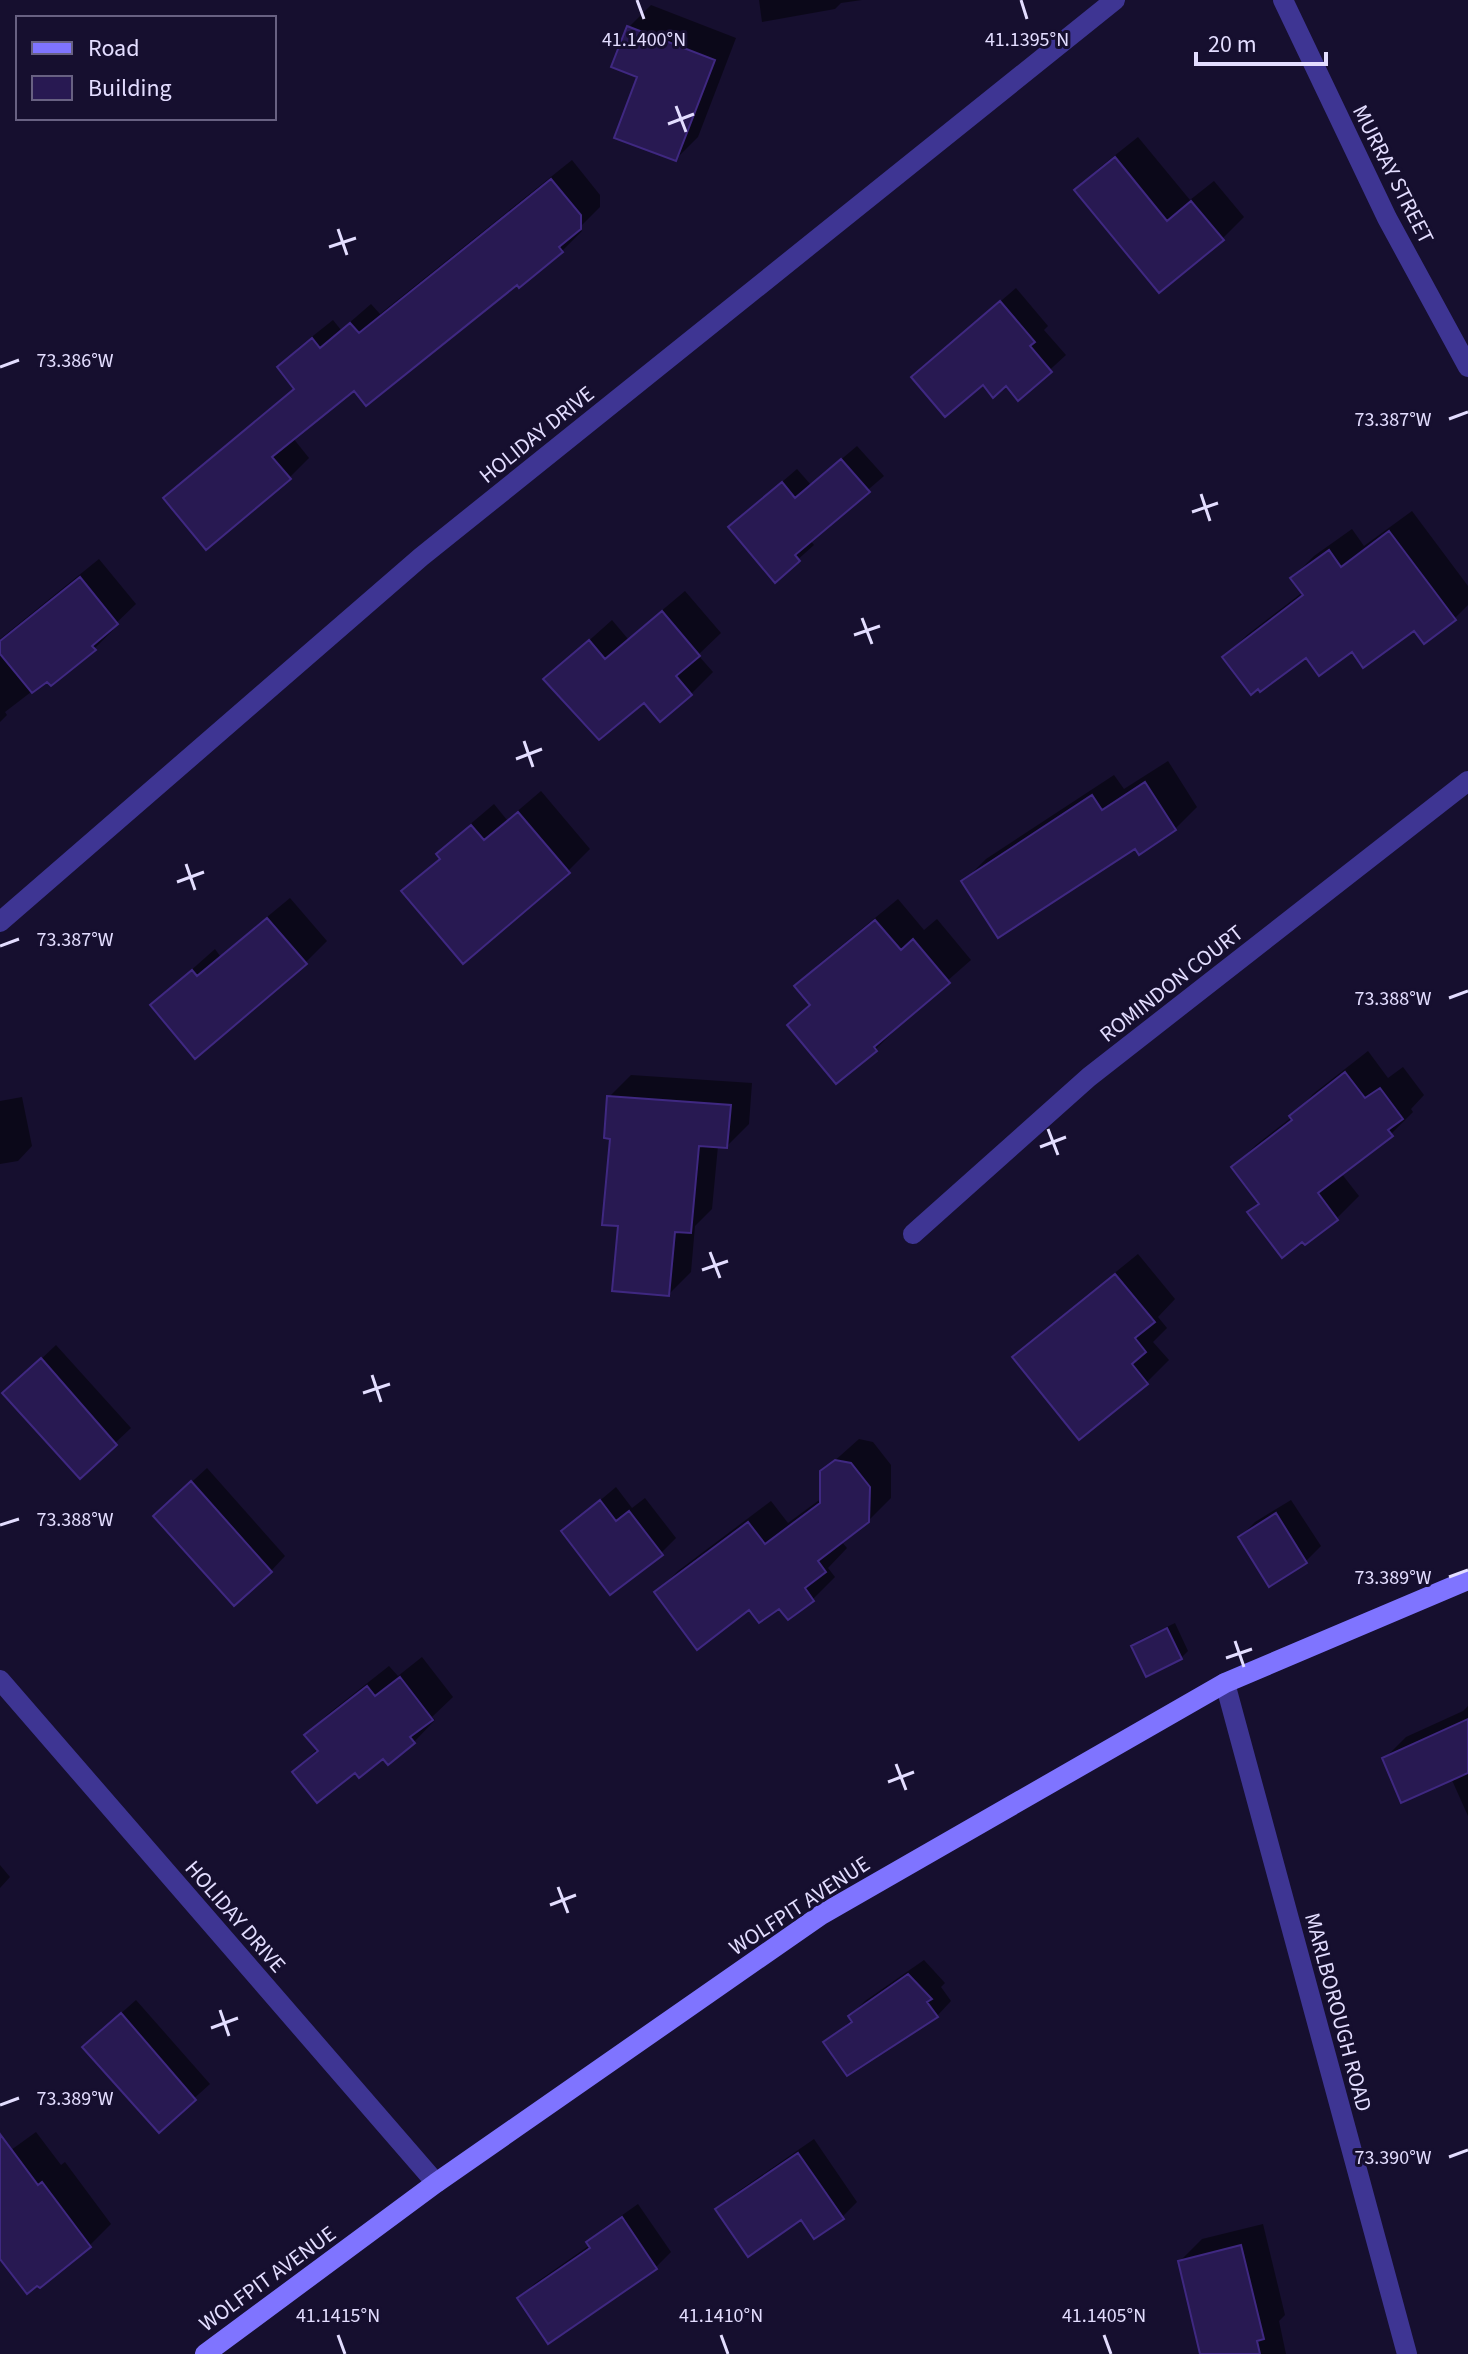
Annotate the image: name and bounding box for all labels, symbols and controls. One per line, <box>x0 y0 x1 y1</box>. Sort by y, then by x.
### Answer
legend <box>16 16 276 120</box>
scale bar <box>1196 16 1326 66</box>
text: 41.1400°N <box>602 26 686 54</box>
text: 41.1395°N <box>985 26 1069 54</box>
text: 20 m <box>1208 27 1257 62</box>
text: Road <box>88 31 140 66</box>
text: Building <box>88 71 172 106</box>
street label: MURRAY STREET <box>1344 99 1442 250</box>
text: 73.386°W <box>36 347 114 375</box>
street label: HOLIDAY DRIVE <box>472 378 601 491</box>
text: 73.387°W <box>1354 406 1432 434</box>
street label: ROMINDON COURT <box>1093 917 1250 1050</box>
text: 73.387°W <box>36 926 114 954</box>
text: 73.388°W <box>1354 985 1432 1013</box>
text: 73.388°W <box>36 1506 114 1534</box>
text: 73.389°W <box>1354 1564 1432 1592</box>
street label: WOLFPIT AVENUE <box>723 1848 876 1963</box>
street label: HOLIDAY DRIVE <box>177 1853 293 1980</box>
street label: MARLBOROUGH ROAD <box>1296 1909 1380 2115</box>
text: 73.389°W <box>36 2085 114 2113</box>
text: 73.390°W <box>1354 2144 1432 2172</box>
street label: WOLFPIT AVENUE <box>193 2218 343 2339</box>
text: 41.1415°N <box>296 2302 380 2330</box>
text: 41.1410°N <box>679 2302 763 2330</box>
text: 41.1405°N <box>1062 2302 1146 2330</box>

